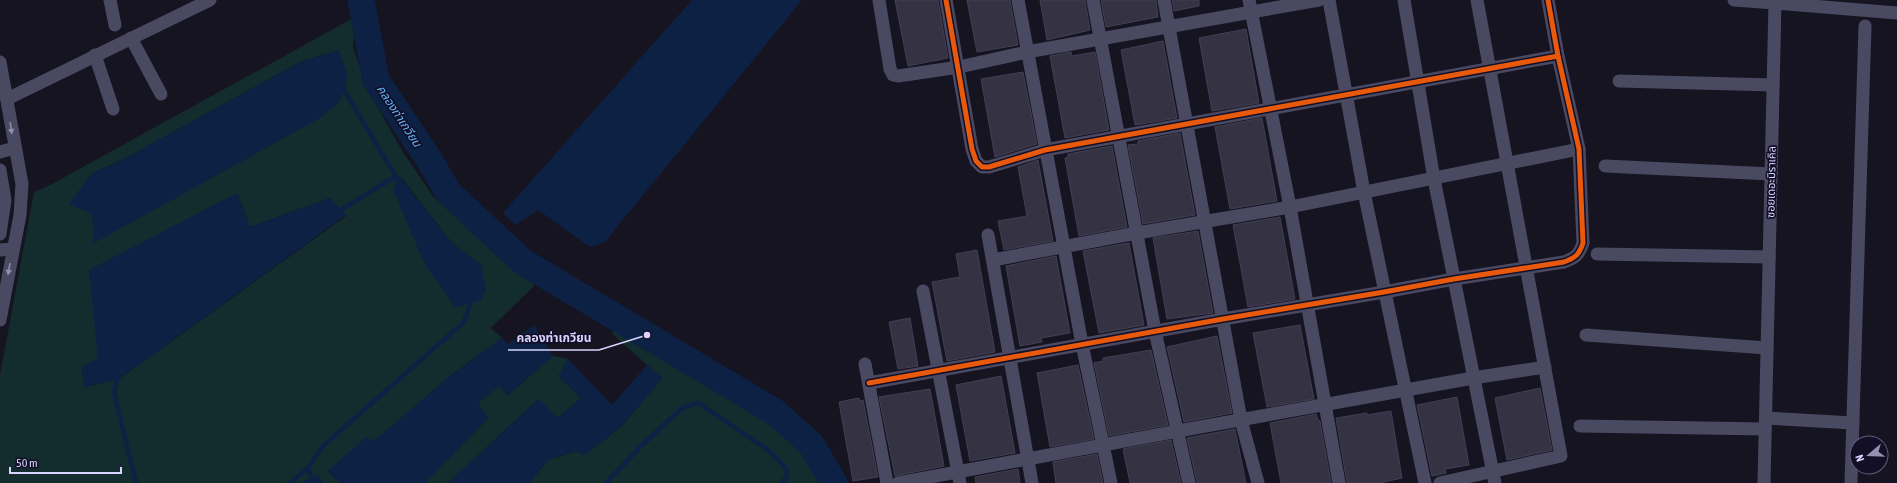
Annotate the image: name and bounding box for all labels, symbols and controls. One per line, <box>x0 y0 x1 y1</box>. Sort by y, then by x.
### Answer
water label: คลองท่าเกวียน <box>374 82 425 150</box>
one-way arrow <box>9 121 15 134</box>
street label: ซอยเดอะมิราเคิล <box>1764 146 1778 218</box>
one-way arrow <box>6 263 12 275</box>
callout: คลองท่าเกวียน <box>508 326 599 350</box>
text: คลองท่าเกวียน <box>517 331 591 345</box>
north arrow <box>1849 435 1889 475</box>
scale bar <box>10 449 121 475</box>
text: N <box>1853 453 1866 463</box>
text: 50 m <box>16 456 38 470</box>

